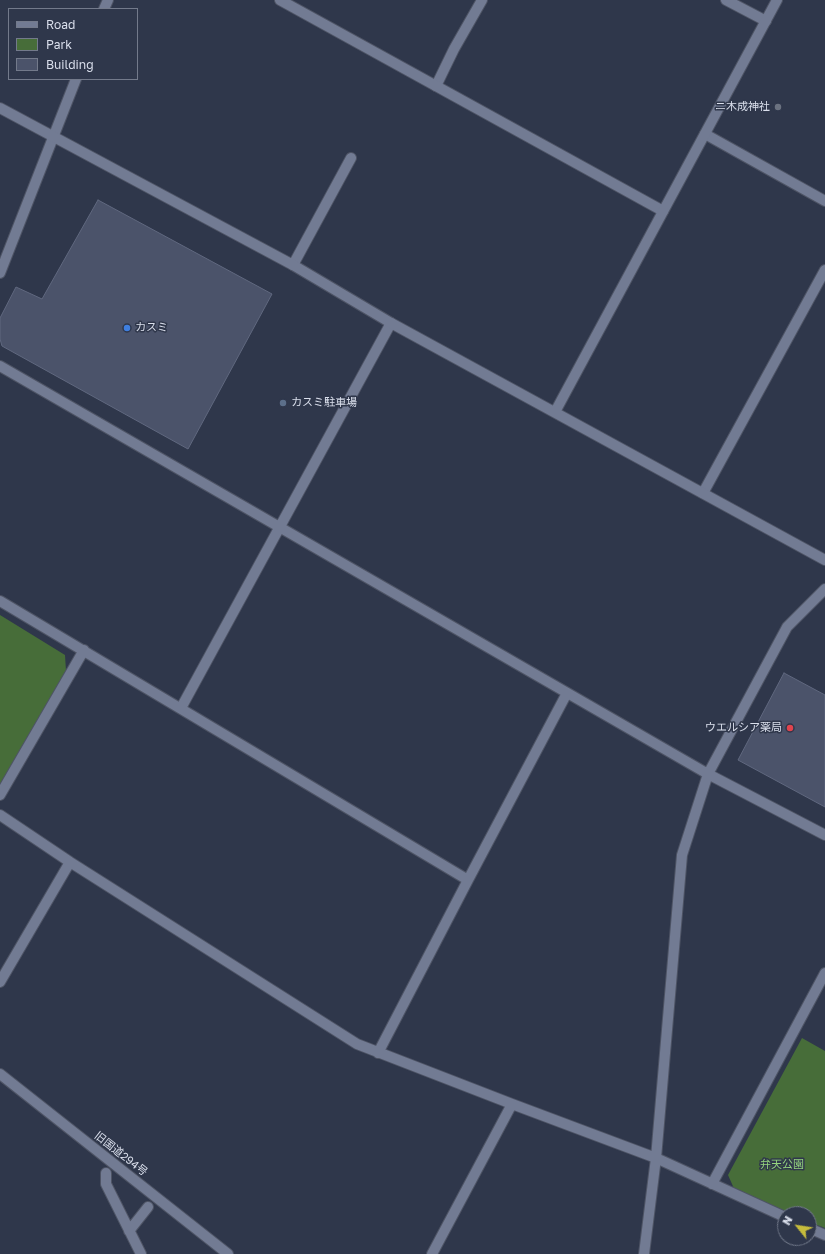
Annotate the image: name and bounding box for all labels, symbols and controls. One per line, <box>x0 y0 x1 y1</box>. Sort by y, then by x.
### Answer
legend <box>8 8 138 80</box>
text: Road <box>46 17 75 32</box>
text: Park <box>46 37 72 52</box>
text: Building <box>46 57 94 72</box>
place label: ニ木成神社 <box>715 100 770 114</box>
marker: ニ木成神社 <box>773 102 783 112</box>
place label: カスミ <box>135 321 168 335</box>
marker: カスミ <box>122 323 132 333</box>
place label: カスミ駐車場 <box>291 396 357 410</box>
marker: カスミ駐車場 <box>278 398 288 408</box>
place label: ウエルシア薬局 <box>705 721 782 735</box>
marker: ウエルシア薬局 <box>785 723 795 733</box>
street label: 旧国道294号 <box>92 1129 150 1179</box>
park label: 弁天公園 <box>760 1158 804 1172</box>
north arrow <box>777 1206 817 1246</box>
text: N <box>779 1213 795 1227</box>

